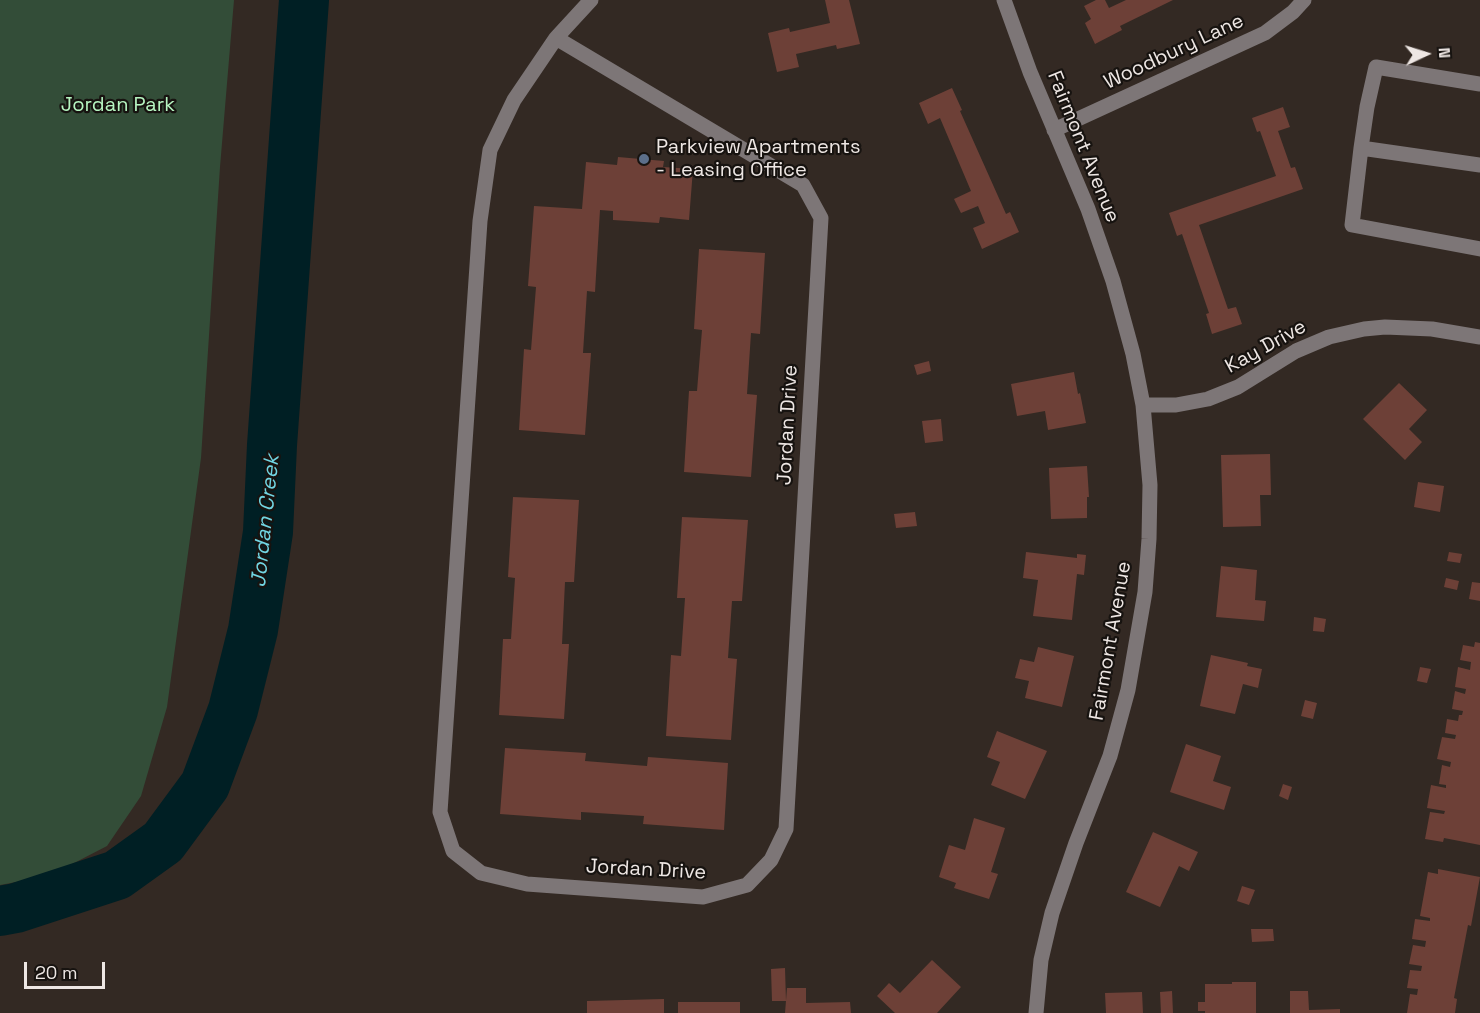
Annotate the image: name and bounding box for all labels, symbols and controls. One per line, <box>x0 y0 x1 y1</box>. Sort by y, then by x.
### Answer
street label: Woodbury Lane <box>1100 9 1248 95</box>
north arrow <box>1396 24 1456 84</box>
text: N <box>1434 47 1455 59</box>
street label: Fairmont Avenue <box>1042 68 1124 226</box>
park label: Jordan Park <box>61 94 175 118</box>
place label: Parkview Apartments - Leasing Office <box>656 136 861 183</box>
marker: Parkview Apartments - Leasing Office <box>637 152 651 166</box>
street label: Kay Drive <box>1221 315 1311 379</box>
street label: Jordan Drive <box>773 364 803 486</box>
water label: Jordan Creek <box>246 453 286 589</box>
street label: Fairmont Avenue <box>1085 560 1137 722</box>
street label: Jordan Drive <box>585 855 707 885</box>
scale bar <box>27 950 108 988</box>
text: 20 m <box>35 961 78 984</box>

